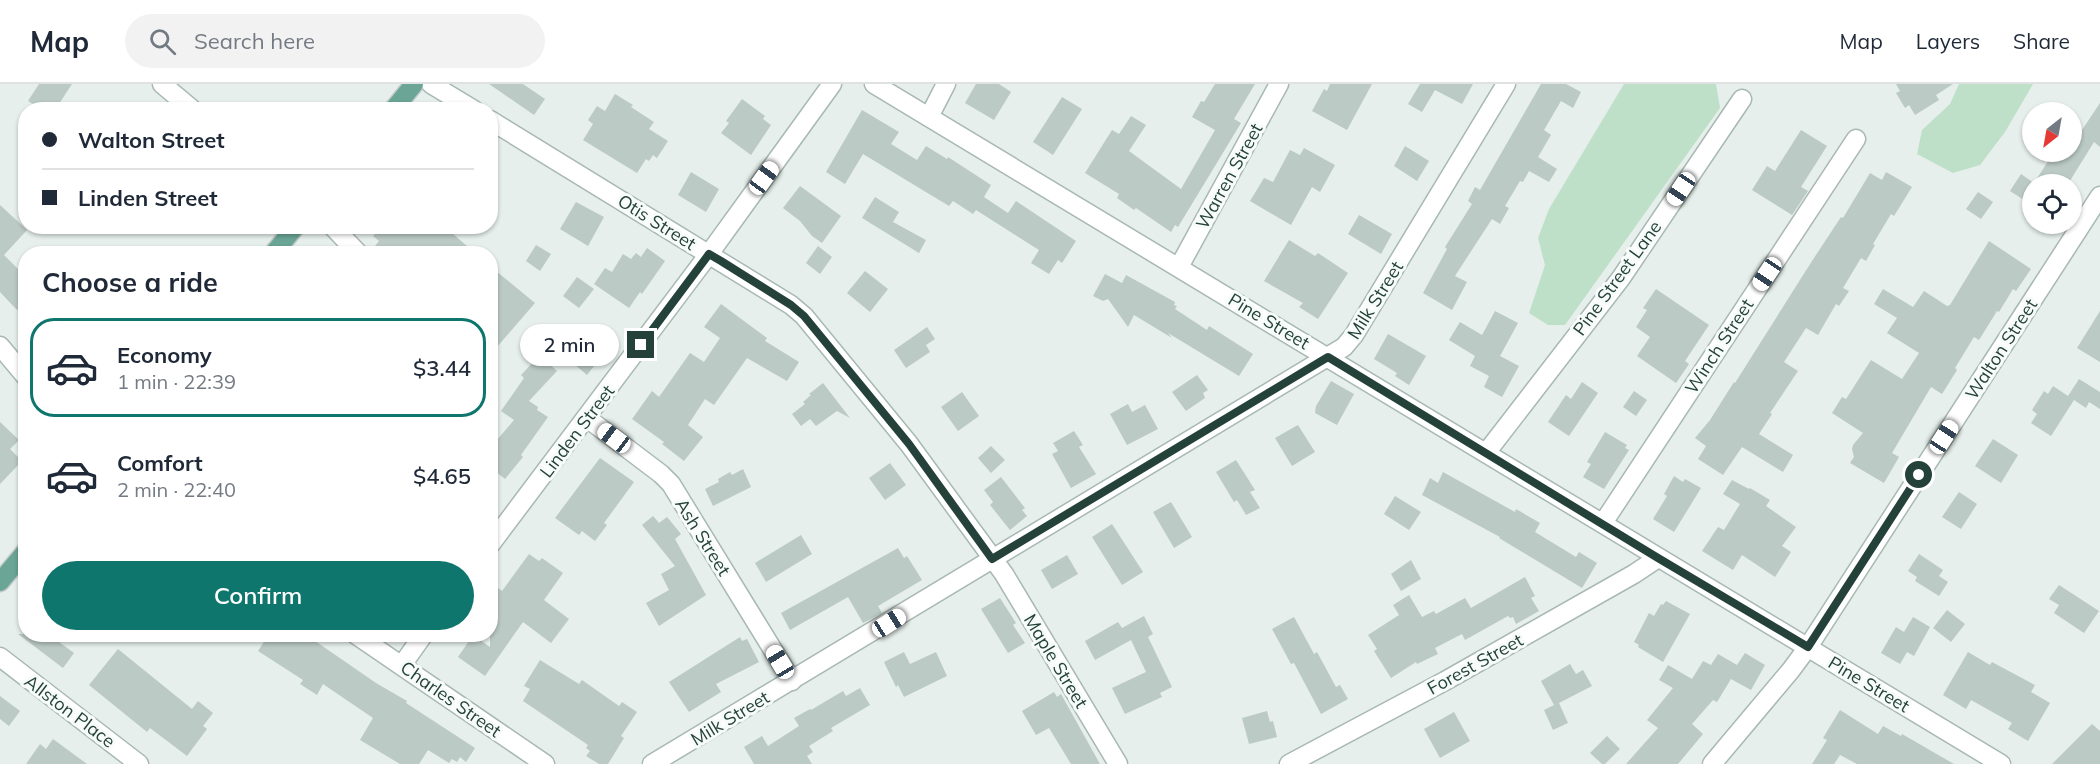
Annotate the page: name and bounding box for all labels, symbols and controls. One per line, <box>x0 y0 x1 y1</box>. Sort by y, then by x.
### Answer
search box <box>125 14 545 68</box>
text: Map <box>30 24 89 59</box>
icon: search <box>146 25 179 58</box>
text: Search here <box>194 27 315 55</box>
text: Map <box>1840 28 1883 54</box>
text: Layers <box>1916 28 1980 54</box>
text: Share <box>2013 28 2070 54</box>
north arrow <box>2022 102 2082 162</box>
map controls <box>2022 102 2082 234</box>
street label: Warren Street <box>1190 119 1268 233</box>
text: Walton Street <box>78 126 225 154</box>
car <box>746 158 782 198</box>
car <box>1663 169 1699 209</box>
button: locate <box>2022 174 2082 234</box>
text: Linden Street <box>78 184 218 212</box>
street label: Otis Street <box>614 189 700 255</box>
street label: Pine Street Lane <box>1568 216 1666 340</box>
car <box>1749 254 1785 294</box>
street label: Milk Street <box>1342 257 1408 343</box>
text: Choose a ride <box>42 265 218 299</box>
street label: Pine Street <box>1224 288 1314 354</box>
street label: Winch Street <box>1680 294 1758 398</box>
street label: Walton Street <box>1960 294 2042 404</box>
callout: 2 min <box>521 324 620 366</box>
route end <box>627 331 654 358</box>
text: 2 min <box>544 332 595 357</box>
icon: car <box>45 341 99 395</box>
text: Economy <box>117 341 212 369</box>
text: $3.44 <box>413 354 471 382</box>
text: 1 min · 22:39 <box>117 369 236 394</box>
street label: Linden Street <box>535 380 619 482</box>
car <box>1927 417 1961 457</box>
car <box>594 420 634 456</box>
icon: car <box>45 449 99 503</box>
text: Comfort <box>117 449 203 477</box>
route start <box>1905 461 1932 488</box>
text: $4.65 <box>413 462 471 490</box>
text: 2 min · 22:40 <box>117 477 236 502</box>
street label: Ash Street <box>670 494 736 580</box>
button: Confirm <box>42 561 474 630</box>
car <box>869 606 909 640</box>
street label: Maple Street <box>1019 610 1093 712</box>
street label: Forest Street <box>1423 628 1527 700</box>
car <box>763 642 797 682</box>
street label: Pine Street <box>1824 651 1914 717</box>
street label: Charles Street <box>396 656 506 742</box>
street label: Allston Place <box>20 669 120 753</box>
street label: Milk Street <box>686 686 774 750</box>

